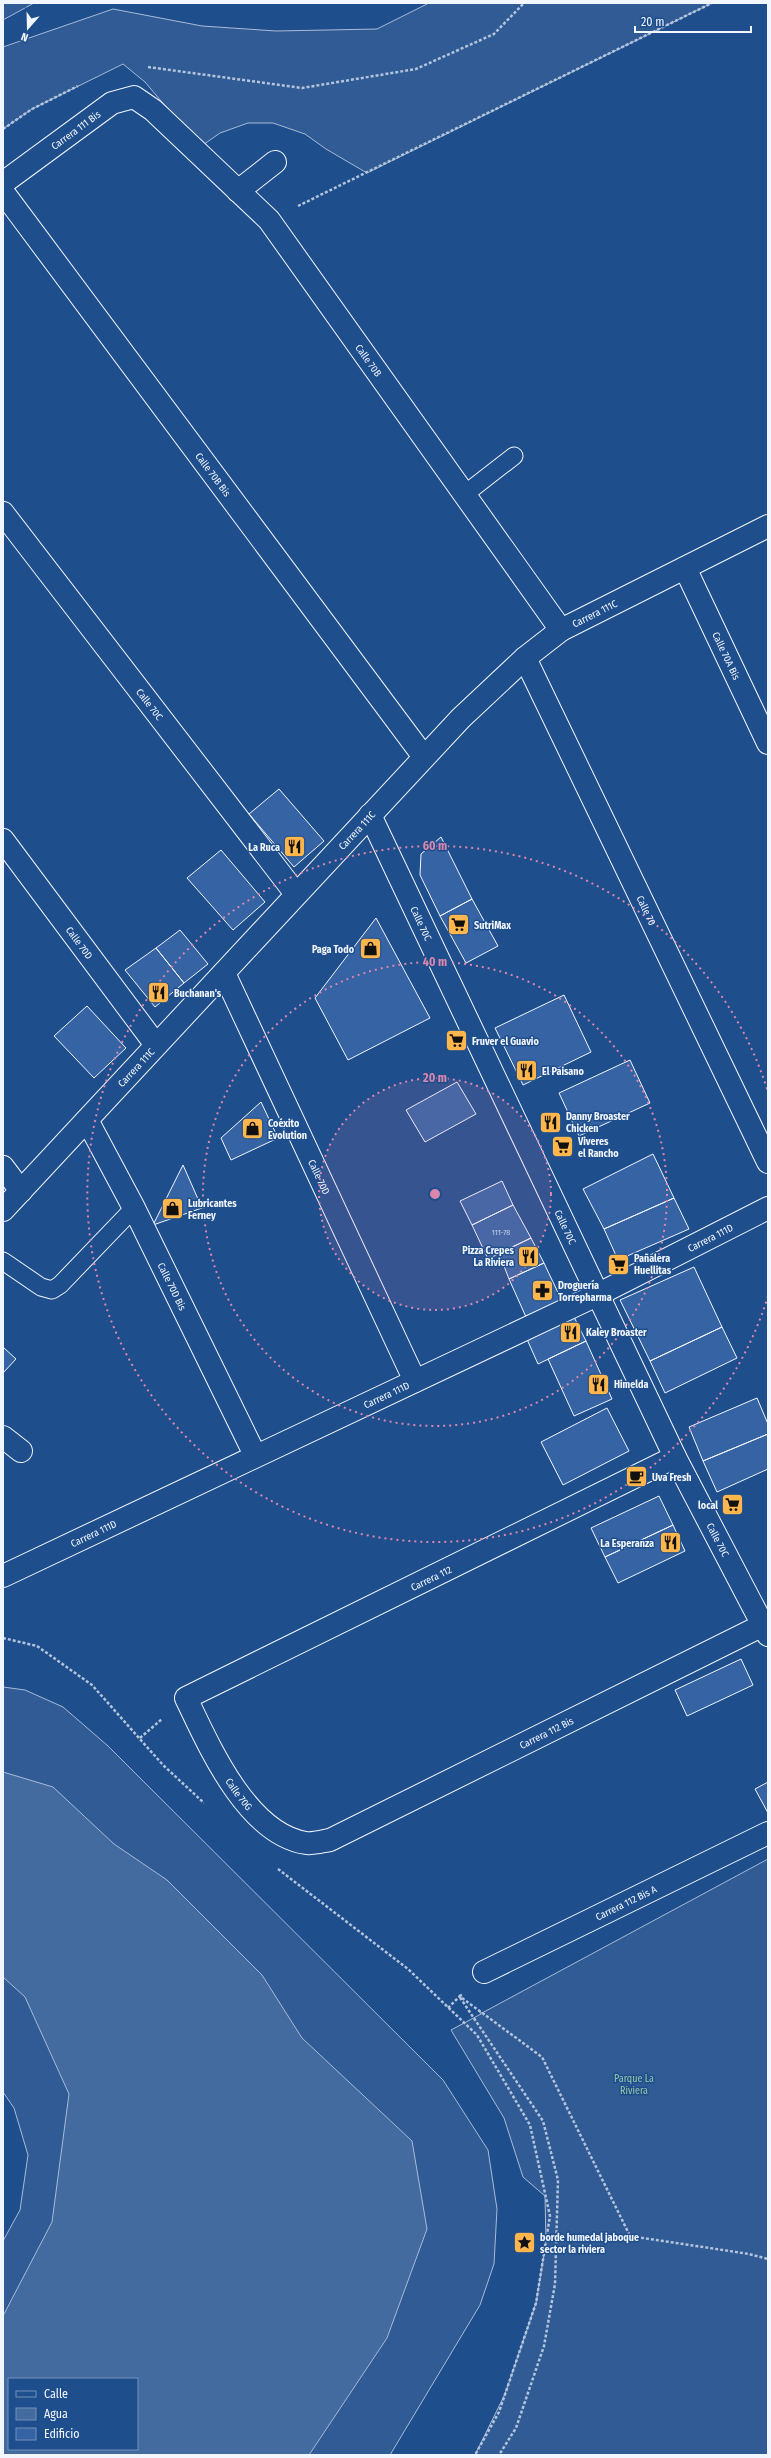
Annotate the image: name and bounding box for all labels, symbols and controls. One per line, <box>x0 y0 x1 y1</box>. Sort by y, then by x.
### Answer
north arrow <box>8 8 48 48</box>
scale bar <box>635 8 751 34</box>
text: 20 m <box>641 15 665 29</box>
text: N <box>19 30 30 44</box>
street label: Carrera 111 Bis <box>49 109 103 153</box>
street label: Calle 70B <box>352 342 384 380</box>
street label: Calle 70B Bis <box>192 451 233 499</box>
street label: Carrera 111C <box>571 598 619 630</box>
street label: Calle 70A Bis <box>709 630 742 682</box>
street label: Calle 70C <box>133 686 165 723</box>
street label: Carrera 111C <box>336 809 378 853</box>
restaurant icon: La Ruca <box>282 834 308 860</box>
text: 60 m <box>423 839 447 853</box>
place label: La Ruca <box>248 842 280 854</box>
street label: Calle 70 <box>633 894 658 927</box>
street label: Calle 70C <box>407 905 434 943</box>
supermarket icon: SutriMax <box>445 912 471 938</box>
place label: SutriMax <box>474 920 511 932</box>
street label: Calle 70D <box>63 925 95 962</box>
shop icon: Paga Todo <box>357 936 383 962</box>
place label: Paga Todo <box>312 944 355 956</box>
text: 40 m <box>423 955 447 969</box>
restaurant icon: Buchanan's <box>146 980 172 1006</box>
place label: Buchanan's <box>174 988 222 1000</box>
supermarket icon: Fruver el Guavio <box>444 1028 470 1054</box>
place label: Fruver el Guavio <box>472 1036 539 1048</box>
street label: Carrera 111C <box>116 1046 158 1090</box>
restaurant icon: El Paisano <box>513 1058 539 1084</box>
place label: El Paisano <box>542 1066 585 1078</box>
text: 20 m <box>422 1071 447 1085</box>
restaurant icon: Danny Broaster Chicken <box>537 1109 563 1135</box>
place label: Danny Broaster Chicken <box>566 1111 630 1135</box>
shop icon: Coéxito Evolution <box>239 1116 265 1142</box>
place label: Coéxito Evolution <box>268 1117 307 1142</box>
supermarket icon: Viveres el Rancho <box>549 1134 575 1160</box>
place label: Viveres el Rancho <box>577 1136 619 1160</box>
street label: Calle 70D <box>305 1158 332 1197</box>
centre of rings <box>428 1187 442 1201</box>
shop icon: Lubricantes Ferney <box>160 1196 186 1222</box>
place label: Lubricantes Ferney <box>188 1198 237 1222</box>
street label: Calle 70C <box>551 1208 578 1246</box>
street label: Carrera 111D <box>686 1222 735 1255</box>
house number: 111-78 <box>492 1228 510 1237</box>
restaurant icon: Pizza Crepes La Riviera <box>516 1243 542 1269</box>
place label: Pizza Crepes La Riviera <box>462 1245 515 1269</box>
supermarket icon: Pañalera Huellitas <box>606 1251 632 1277</box>
place label: Pañalera Huellitas <box>634 1253 672 1277</box>
street label: Calle 70D Bis <box>155 1261 188 1313</box>
pharmacy icon: Droguería Torrepharma <box>530 1278 556 1304</box>
place label: Droguería Torrepharma <box>558 1279 612 1304</box>
restaurant icon: Kaley Broaster <box>557 1319 583 1345</box>
place label: Kaley Broaster <box>586 1327 647 1339</box>
restaurant icon: Himelda <box>586 1371 612 1397</box>
place label: Himelda <box>614 1379 648 1391</box>
street label: Carrera 111D <box>362 1380 412 1412</box>
cafe icon: Uva Fresh <box>624 1464 650 1490</box>
place label: Uva Fresh <box>652 1472 692 1484</box>
supermarket icon: local <box>720 1492 746 1518</box>
place label: local <box>698 1500 718 1512</box>
street label: Carrera 111D <box>69 1518 119 1550</box>
street label: Calle 70C <box>703 1521 731 1559</box>
restaurant icon: La Esperanza <box>657 1530 683 1556</box>
place label: La Esperanza <box>600 1538 654 1550</box>
street label: Carrera 112 <box>409 1564 454 1594</box>
street label: Carrera 112 Bis <box>518 1715 576 1752</box>
street label: Calle 70G <box>222 1776 255 1813</box>
street label: Carrera 112 Bis A <box>594 1883 659 1923</box>
park label: Parque La Riviera <box>614 2073 654 2097</box>
place icon: borde humedal jaboque sector la riviera <box>512 2230 538 2256</box>
place label: borde humedal jaboque sector la riviera <box>540 2232 639 2256</box>
legend <box>8 2378 138 2450</box>
text: Calle <box>44 2387 68 2401</box>
text: Agua <box>44 2407 68 2421</box>
text: Edificio <box>44 2427 80 2441</box>

